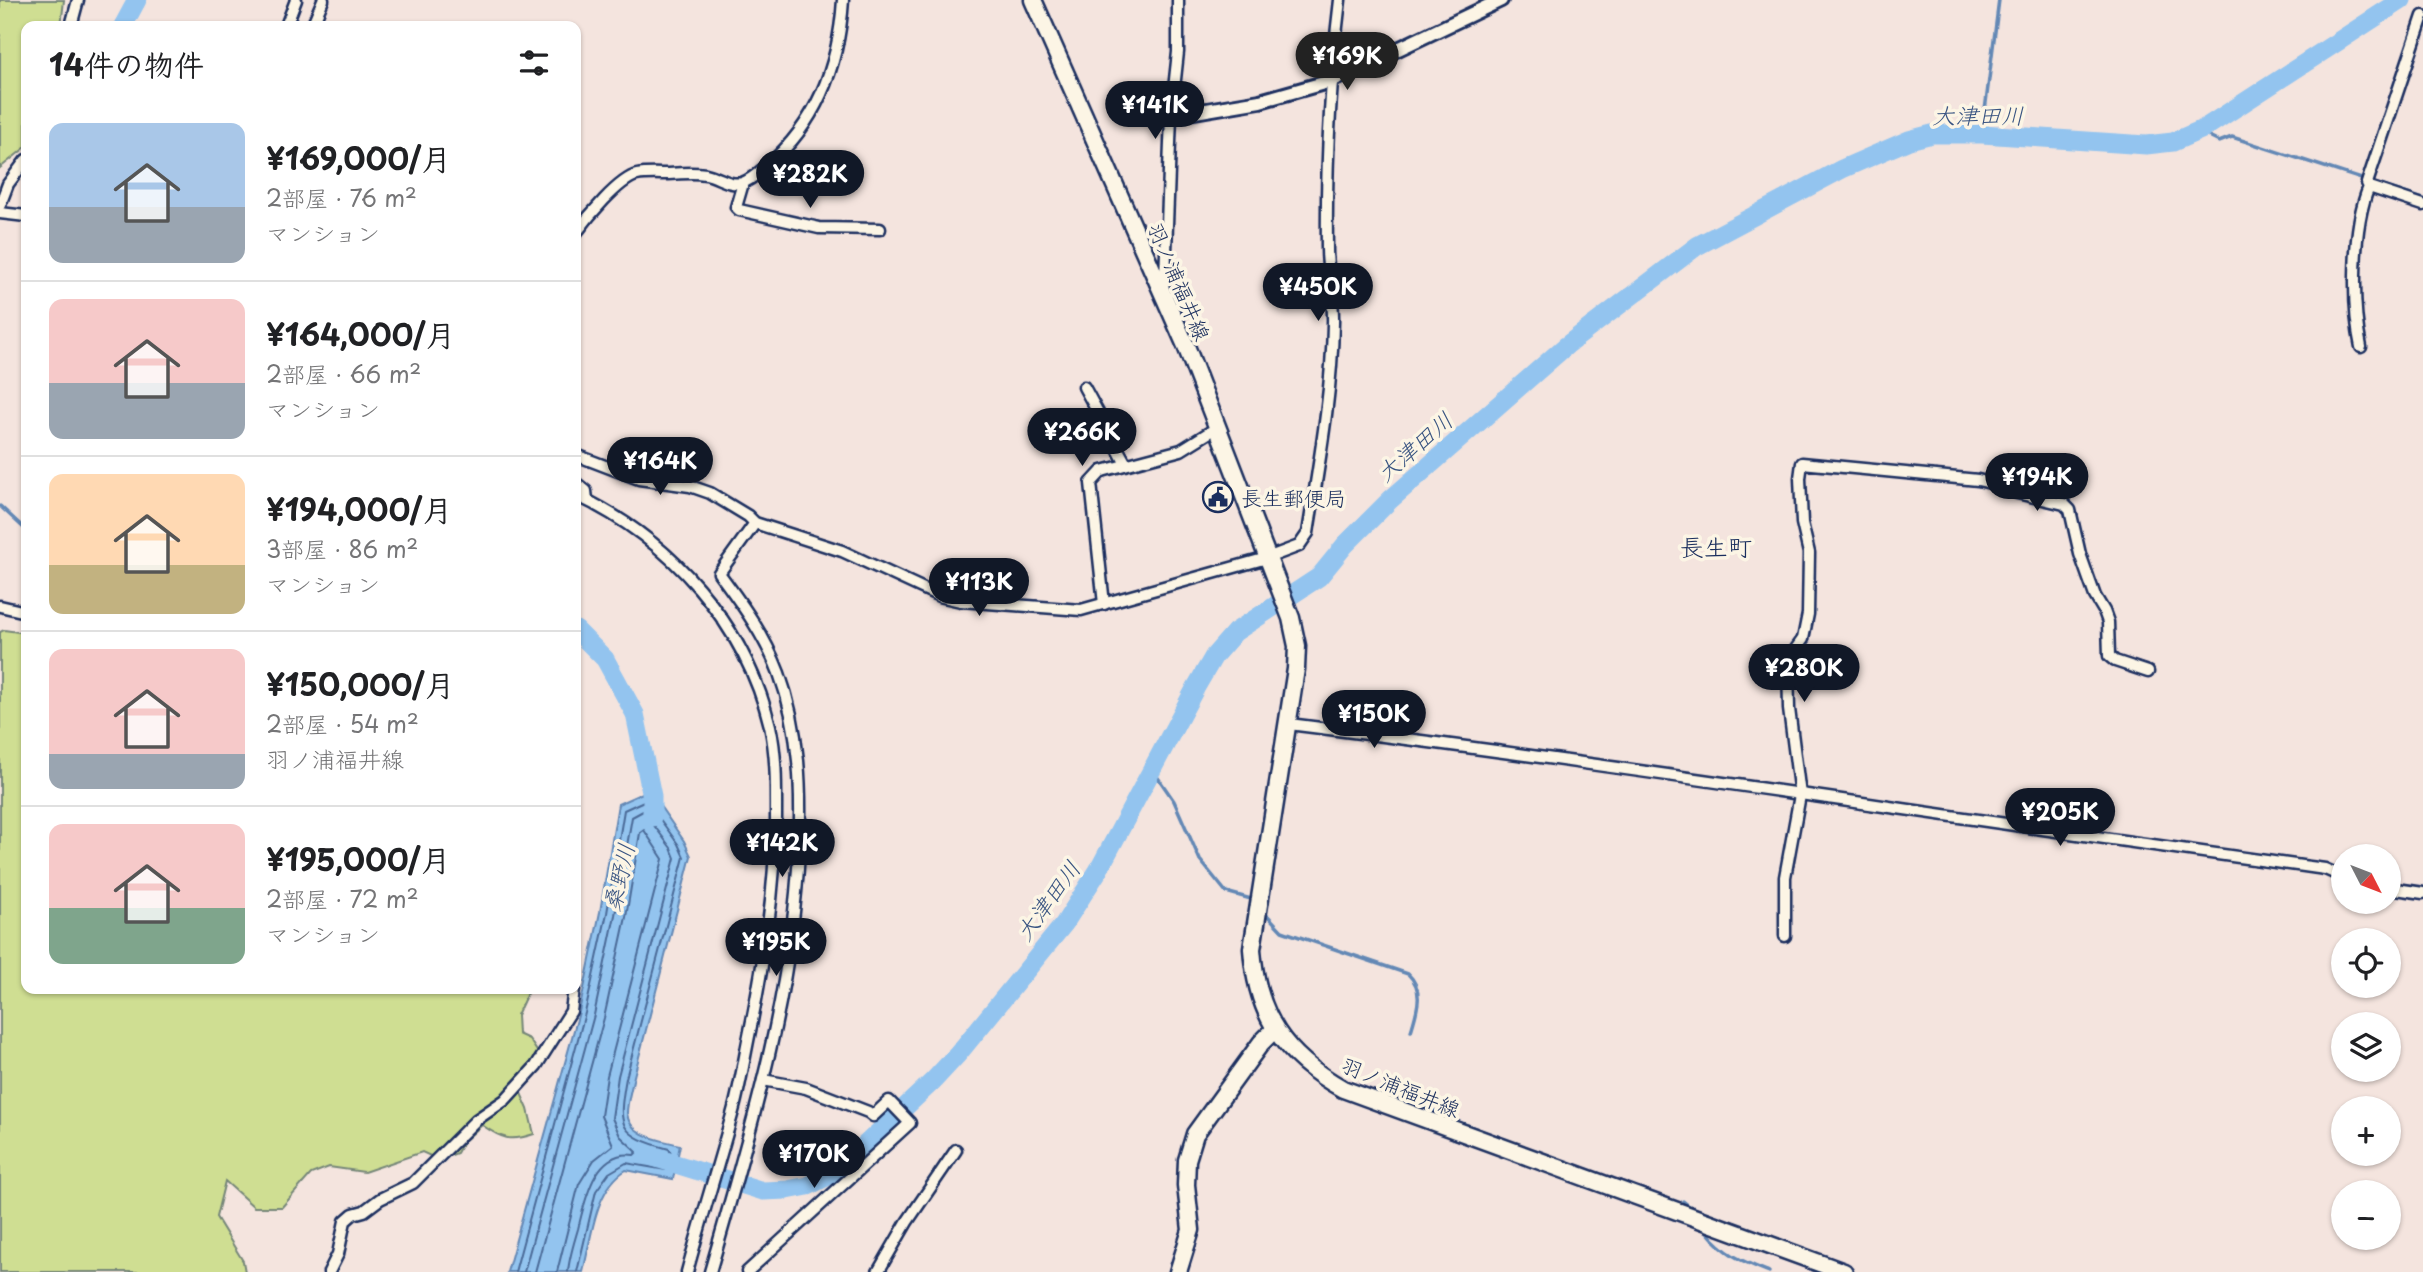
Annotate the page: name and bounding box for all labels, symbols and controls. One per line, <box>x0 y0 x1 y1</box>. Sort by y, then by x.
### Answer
pin: ¥169K <box>1298 32 1396 92</box>
text: ¥169K <box>1312 37 1382 72</box>
text: 14件の物件 <box>49 41 204 86</box>
icon: filters <box>515 44 553 82</box>
pin: ¥141K <box>1106 82 1204 141</box>
text: ¥141K <box>1121 86 1189 121</box>
water label: 大津田川 <box>1932 97 2024 132</box>
text: ¥169,000/月 <box>266 135 451 180</box>
pin: ¥282K <box>761 150 859 210</box>
icon: home <box>105 151 189 235</box>
text: ¥282K <box>772 155 848 190</box>
text: 2部屋 · 76 m² <box>266 180 417 215</box>
text: マンション <box>266 215 380 250</box>
street label: 羽ノ浦福井線 <box>1141 217 1219 345</box>
pin: ¥450K <box>1269 264 1367 323</box>
text: ¥450K <box>1279 268 1357 303</box>
text: ¥164,000/月 <box>266 311 455 356</box>
icon: home <box>105 327 189 411</box>
text: 2部屋 · 66 m² <box>266 356 421 391</box>
text: マンション <box>266 391 380 426</box>
water label: 大津田川 <box>1368 403 1460 489</box>
pin: ¥266K <box>1033 408 1131 468</box>
text: ¥266K <box>1043 413 1121 448</box>
pin: ¥164K <box>611 438 709 497</box>
text: ¥164K <box>623 442 697 477</box>
pin: ¥194K <box>1988 454 2086 513</box>
text: ¥194K <box>2001 458 2073 493</box>
public building icon: 長生郵便局 <box>1201 480 1235 514</box>
place label: 長生郵便局 <box>1241 481 1346 513</box>
text: ¥194,000/月 <box>266 486 452 531</box>
icon: home <box>105 502 189 586</box>
district label: 長生町 <box>1680 528 1752 564</box>
text: 3部屋 · 86 m² <box>266 531 418 566</box>
pin: ¥113K <box>930 558 1028 618</box>
text: ¥113K <box>945 563 1013 598</box>
text: マンション <box>266 566 380 601</box>
pin: ¥280K <box>1755 644 1853 704</box>
text: ¥280K <box>1765 649 1843 684</box>
text: ¥150,000/月 <box>266 661 454 706</box>
icon: home <box>105 677 189 761</box>
pin: ¥150K <box>1325 690 1423 750</box>
text: ¥150K <box>1338 695 1410 730</box>
text: 2部屋 · 54 m² <box>266 706 419 741</box>
text: 羽ノ浦福井線 <box>266 741 404 776</box>
pin: ¥205K <box>2011 788 2109 848</box>
text: ¥205K <box>2021 793 2099 828</box>
pin: ¥142K <box>733 820 831 879</box>
text: ¥142K <box>746 824 818 859</box>
text: ¥195,000/月 <box>266 836 451 881</box>
water label: 桑野川 <box>593 839 643 915</box>
north arrow <box>2331 844 2401 914</box>
map controls <box>2331 844 2401 1250</box>
icon: home <box>105 852 189 936</box>
water label: 大津田川 <box>1006 852 1088 948</box>
text: 2部屋 · 72 m² <box>266 881 419 916</box>
text: マンション <box>266 916 380 951</box>
pin: ¥195K <box>727 918 825 978</box>
text: ¥195K <box>741 923 811 958</box>
button: locate <box>2331 928 2401 998</box>
button: layers <box>2331 1012 2401 1082</box>
street label: 羽ノ浦福井線 <box>1337 1048 1465 1124</box>
button: + <box>2331 1096 2401 1166</box>
pin: ¥170K <box>765 1130 863 1190</box>
text: ¥170K <box>778 1135 850 1170</box>
button: − <box>2331 1180 2401 1250</box>

